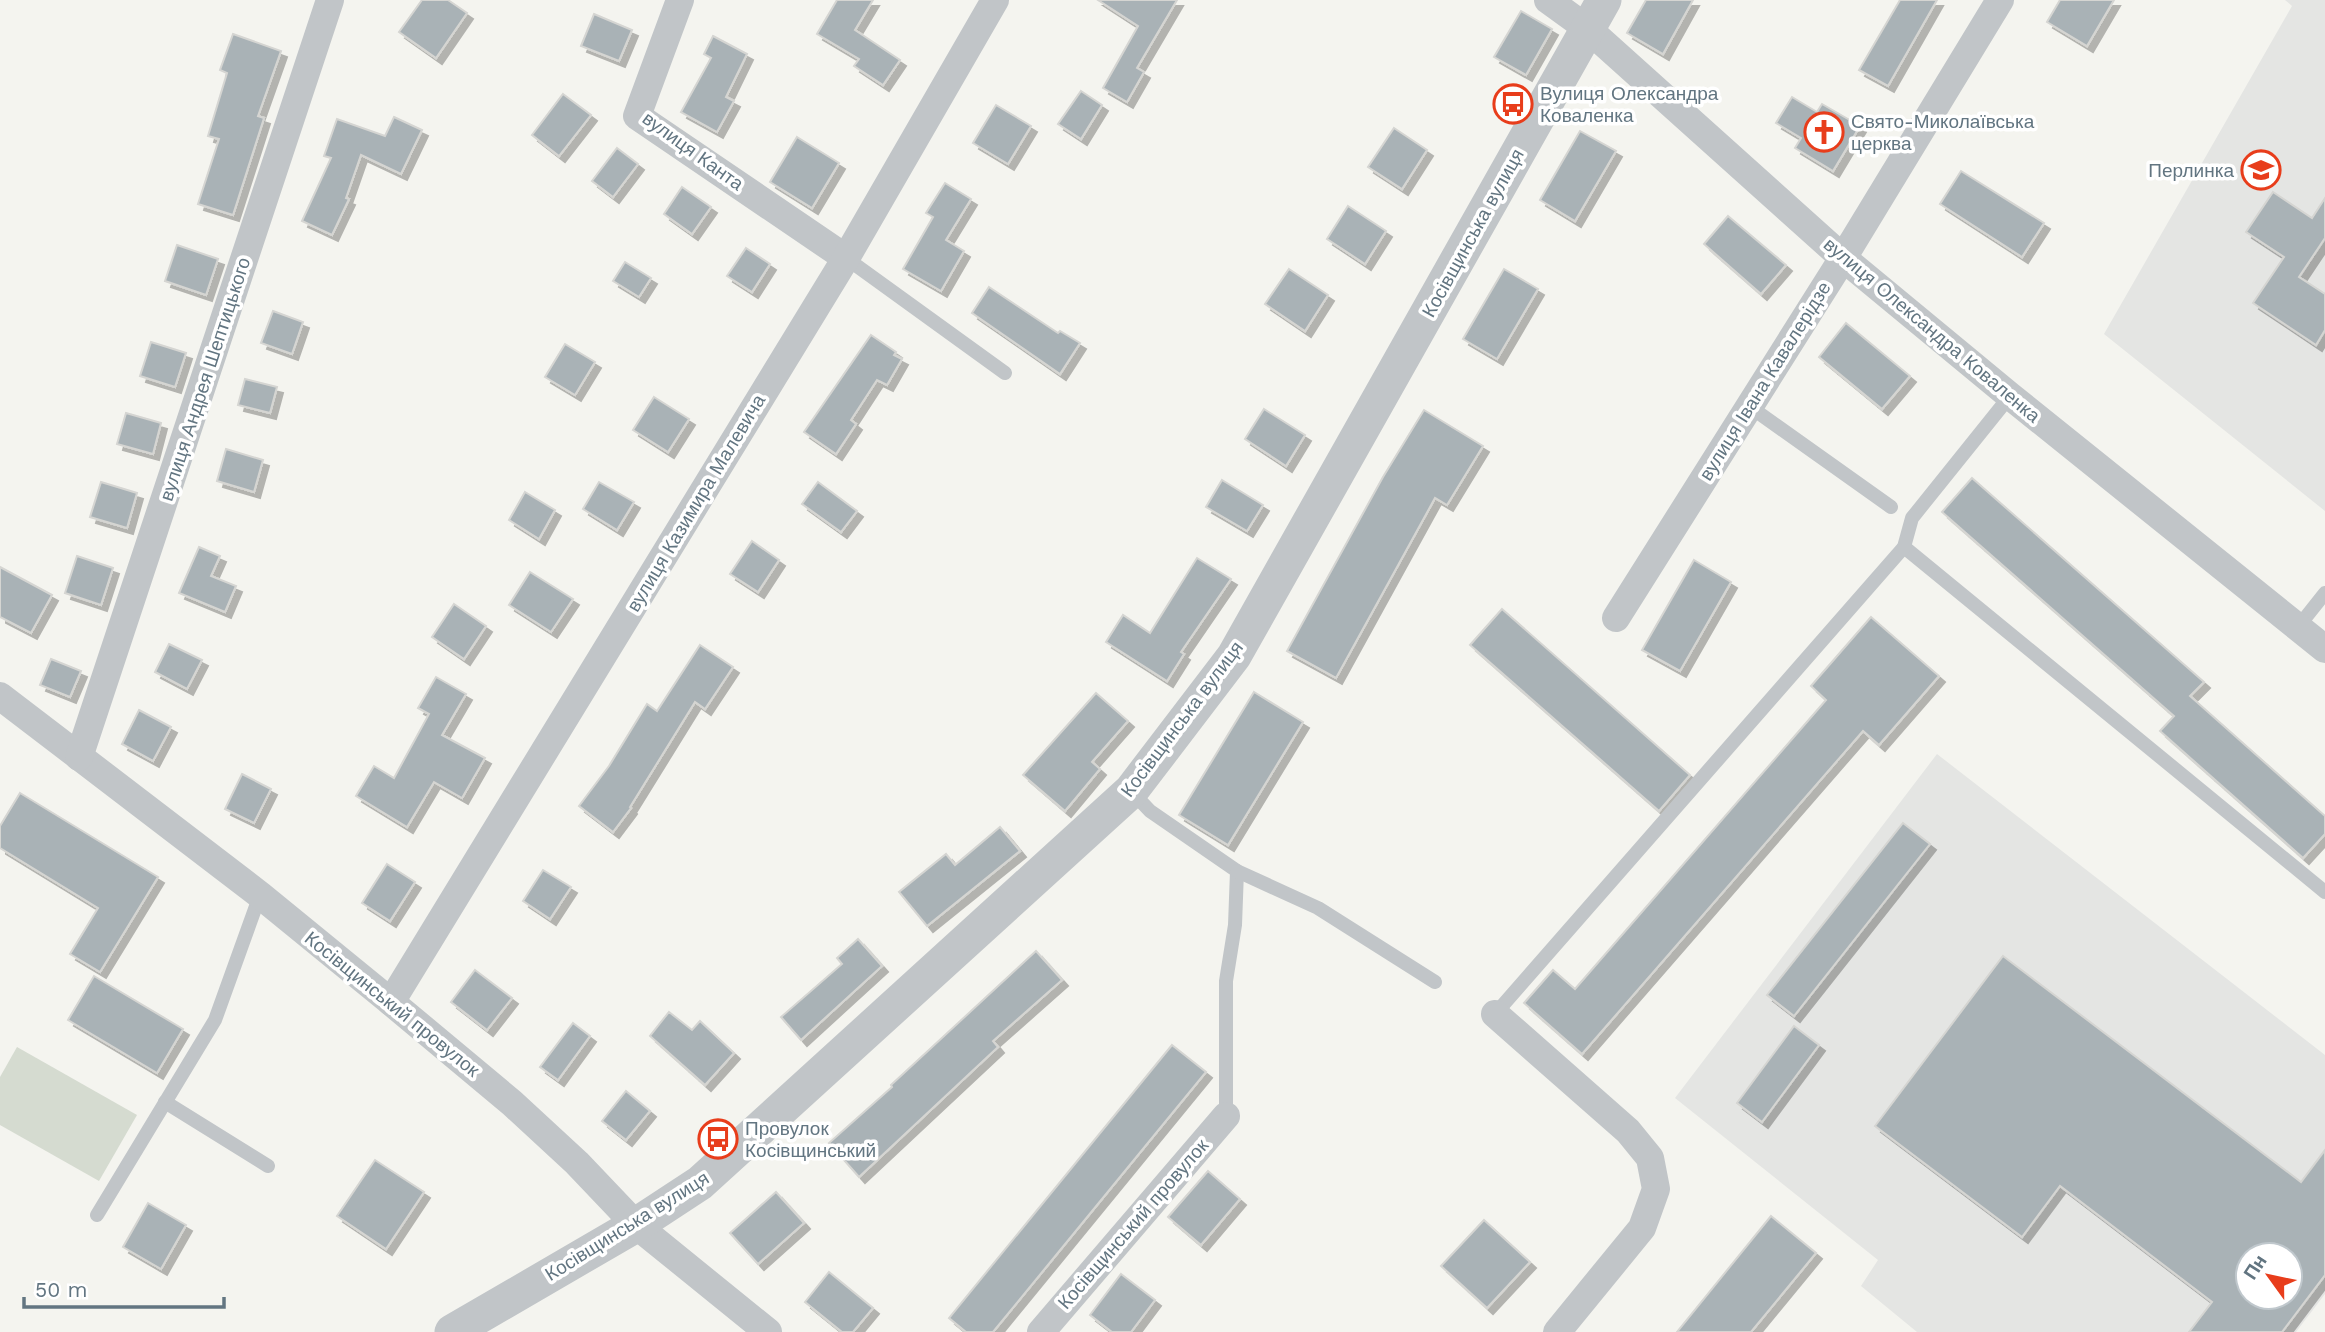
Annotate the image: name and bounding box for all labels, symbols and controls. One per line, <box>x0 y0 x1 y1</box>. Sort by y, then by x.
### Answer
place label: Вулиця Олександра Коваленка <box>1540 82 1719 127</box>
bus stop icon: Вулиця Олександра Коваленка <box>1492 83 1534 125</box>
street label: вулиця Канта <box>638 107 748 196</box>
place label: Свято-Миколаївська церква <box>1851 110 2035 155</box>
church icon: Свято-Миколаївська церква <box>1803 111 1845 153</box>
street label: Косівщинська вулиця <box>1417 145 1529 321</box>
school or university icon: Перлинка <box>2240 149 2282 191</box>
place label: Перлинка <box>2148 159 2234 182</box>
street label: вулиця Олександра Коваленка <box>1819 233 2045 428</box>
street label: вулиця Андрея Шептицького <box>155 254 255 504</box>
street label: вулиця Івана Кавалерідзе <box>1694 277 1836 485</box>
street label: вулиця Казимира Малевича <box>622 390 770 616</box>
street label: Косівщинська вулиця <box>1116 637 1248 801</box>
street label: Косівщинський провулок <box>300 926 484 1082</box>
place label: Провулок Косівщинський <box>745 1117 876 1162</box>
bus stop icon: Провулок Косівщинський <box>697 1118 739 1160</box>
street label: Косівщинський провулок <box>1053 1134 1214 1314</box>
street label: Косівщинська вулиця <box>541 1166 713 1286</box>
north arrow <box>2234 1241 2304 1311</box>
text: Пн <box>2239 1250 2272 1284</box>
scale bar <box>24 1266 224 1310</box>
text: 50 m <box>35 1277 87 1302</box>

